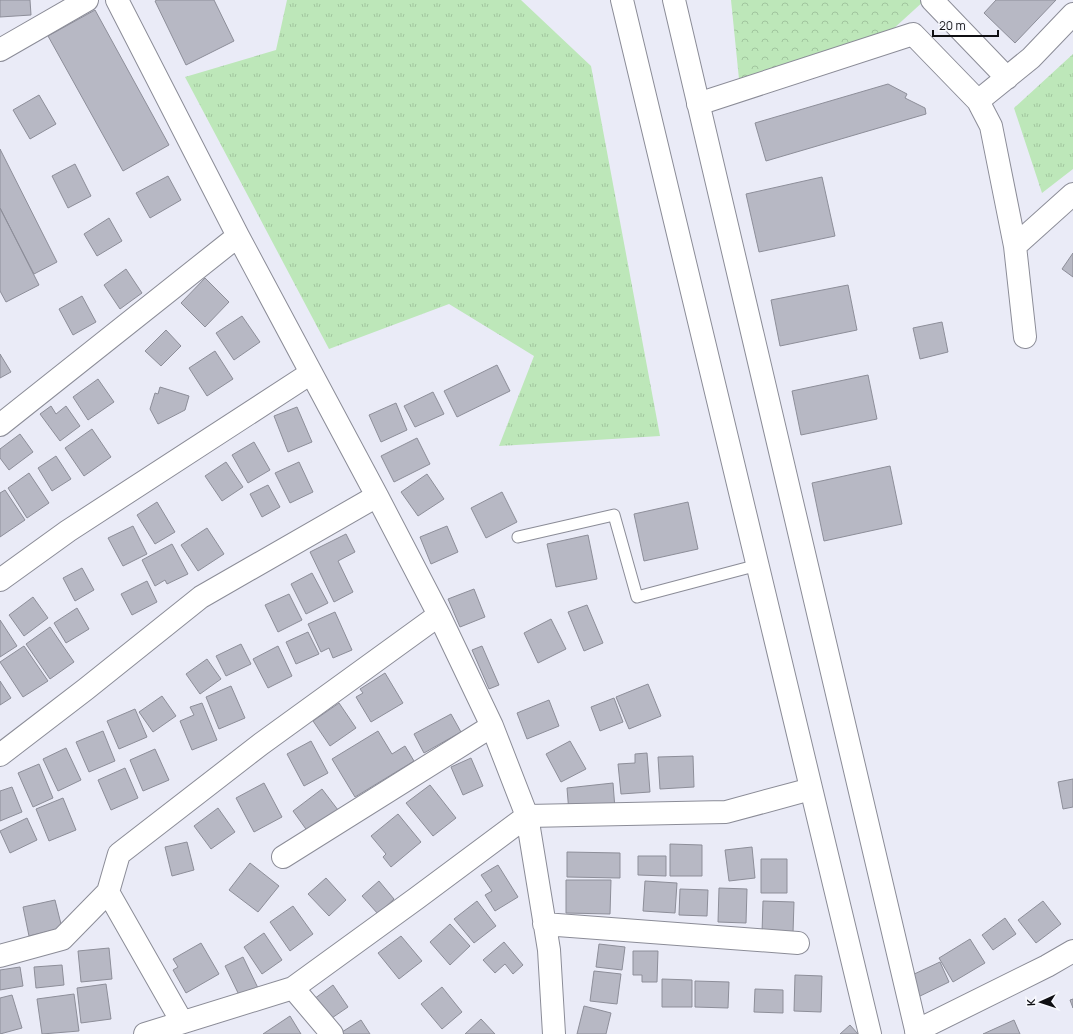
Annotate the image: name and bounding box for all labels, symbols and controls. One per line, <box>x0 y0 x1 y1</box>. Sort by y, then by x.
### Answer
scale bar <box>933 12 998 38</box>
text: 20 m <box>939 17 966 34</box>
north arrow <box>1021 982 1061 1022</box>
text: K <box>1023 998 1038 1006</box>

